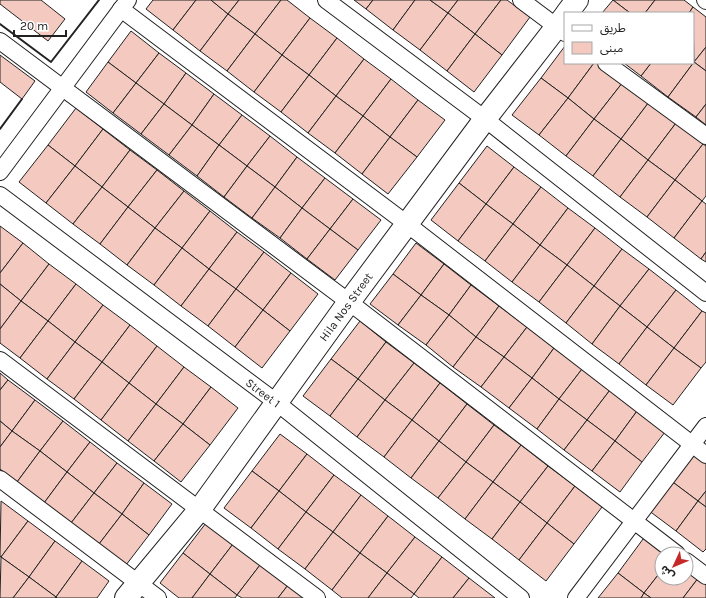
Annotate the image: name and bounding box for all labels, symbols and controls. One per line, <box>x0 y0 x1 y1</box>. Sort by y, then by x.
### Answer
scale bar <box>14 12 66 38</box>
legend <box>564 12 694 64</box>
text: 20 m <box>20 19 48 33</box>
text: طريق <box>600 21 626 36</box>
text: مبنى <box>600 41 623 55</box>
street label: Hila Nos Street <box>316 270 376 344</box>
street label: Street 1 <box>243 375 283 411</box>
north arrow <box>654 546 694 586</box>
text: ش <box>657 563 677 583</box>

